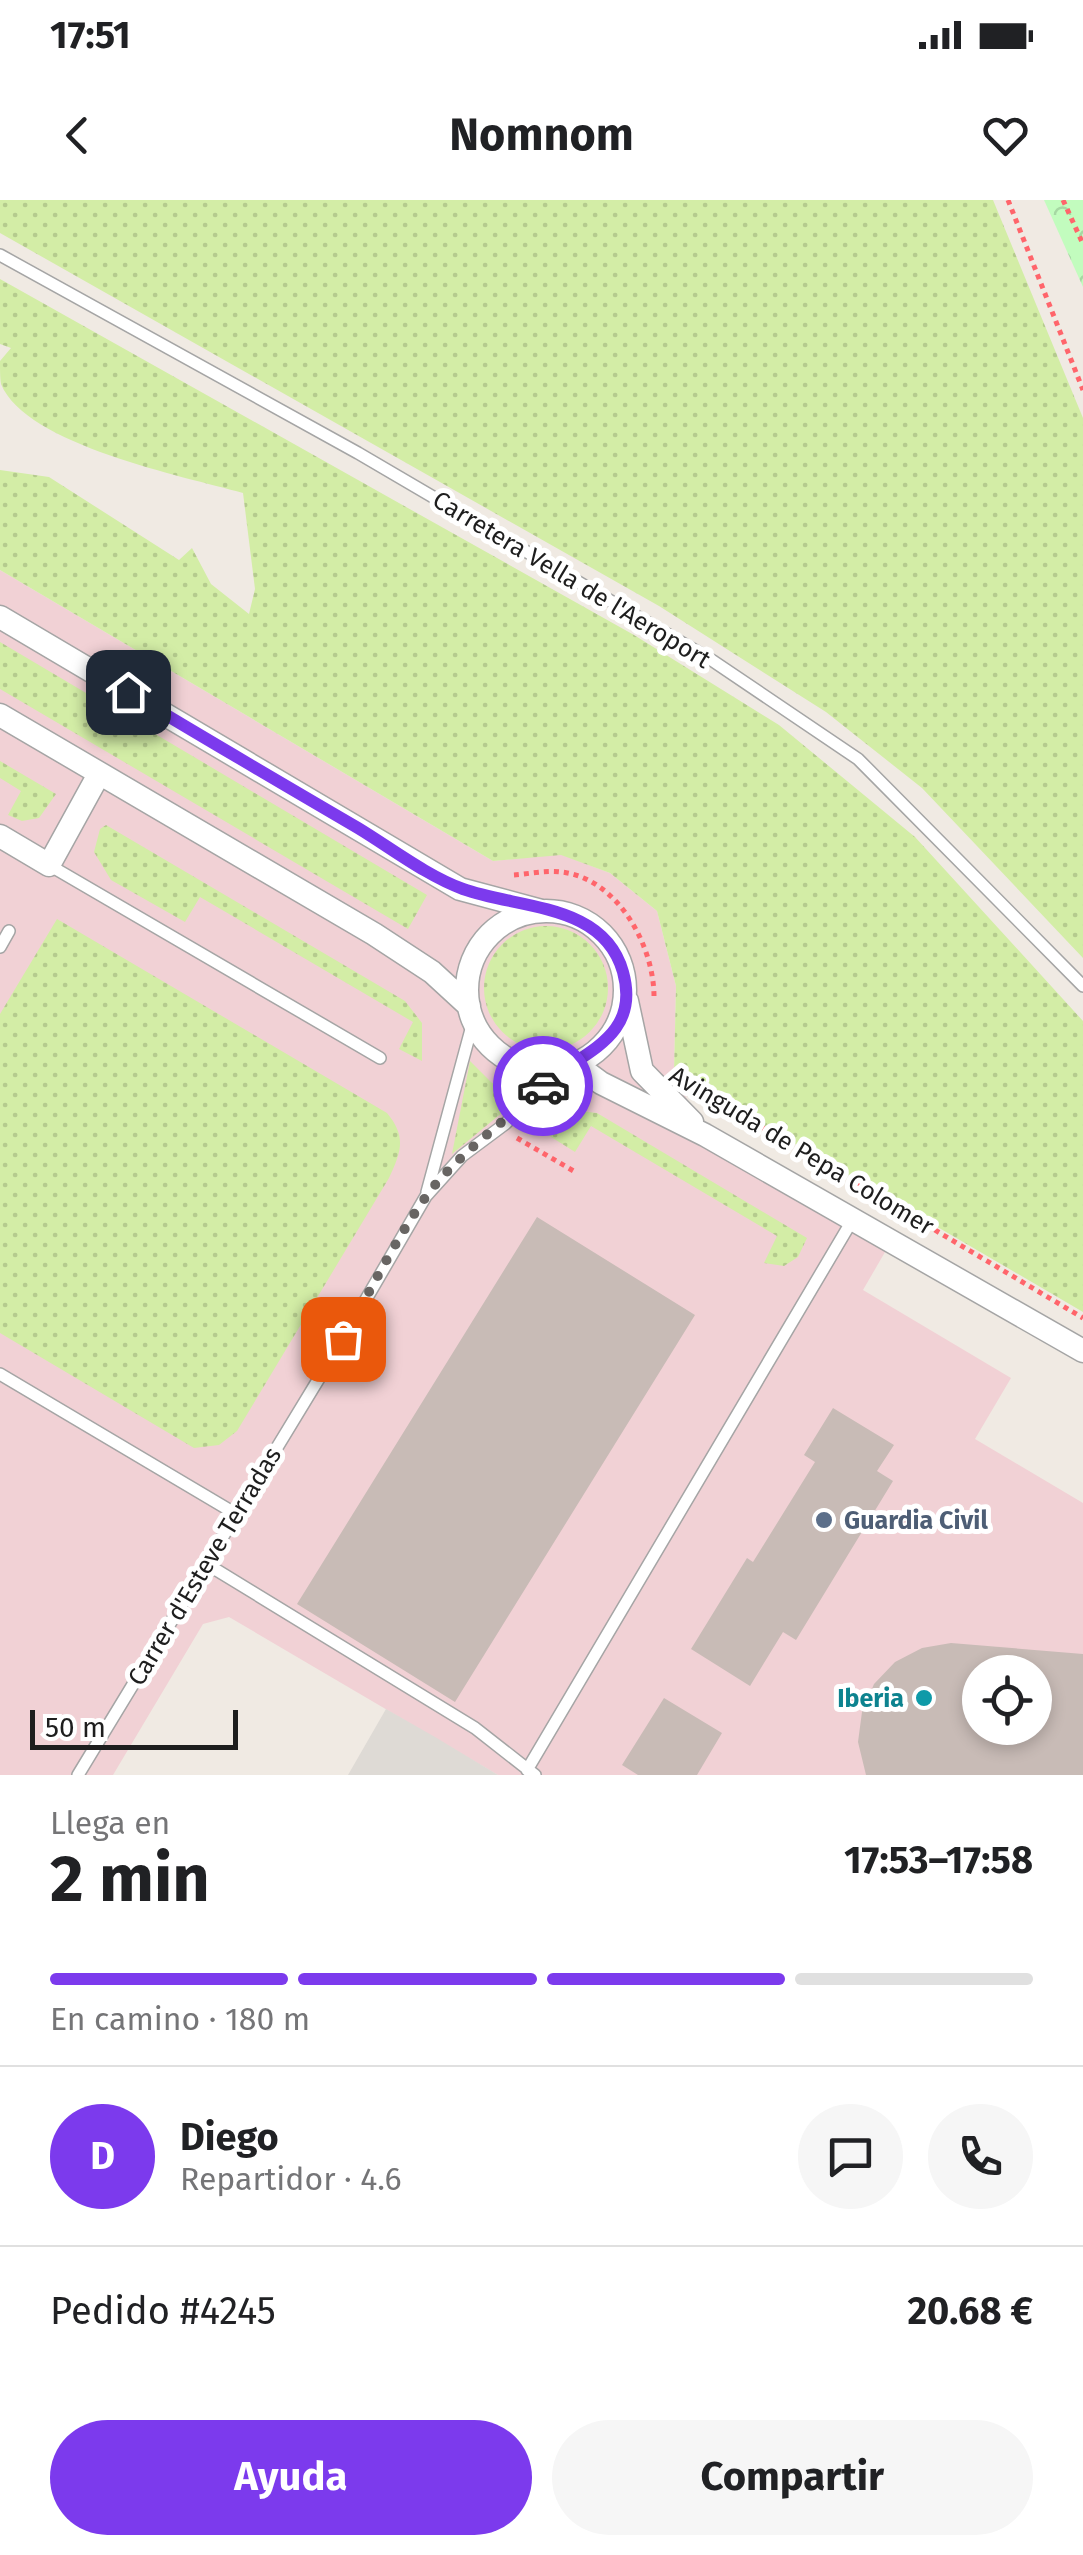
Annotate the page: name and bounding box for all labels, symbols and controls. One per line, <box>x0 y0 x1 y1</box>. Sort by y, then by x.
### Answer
text: 17:51 <box>50 12 131 58</box>
icon: back <box>50 108 105 163</box>
text: Nomnom <box>449 108 634 162</box>
icon: heart <box>978 108 1033 163</box>
street label: Carretera Vella de l'Aeroport <box>427 485 717 675</box>
pin <box>86 650 171 735</box>
icon: home <box>101 665 156 720</box>
courier <box>493 1036 593 1136</box>
icon: car <box>516 1059 571 1114</box>
street label: Avinguda de Pepa Colomer <box>664 1060 939 1242</box>
pin <box>301 1297 386 1382</box>
icon: bag <box>316 1312 371 1367</box>
street label: Carrer d'Esteve Terradas <box>122 1442 288 1691</box>
place label: Guardia Civil <box>844 1506 988 1536</box>
marker: Guardia Civil <box>813 1509 835 1531</box>
map controls <box>962 1655 1052 1745</box>
button: locate <box>962 1655 1052 1745</box>
place label: Iberia <box>837 1684 904 1714</box>
marker: Iberia <box>913 1687 935 1709</box>
scale bar <box>30 1705 238 1750</box>
text: 50 m <box>45 1711 106 1744</box>
text: Llega en <box>50 1804 170 1842</box>
text: 17:53–17:58 <box>844 1837 1033 1883</box>
text: 2 min <box>50 1840 210 1918</box>
text: En camino · 180 m <box>50 2000 310 2038</box>
button: chat <box>798 2104 903 2209</box>
button: phone <box>928 2104 1033 2209</box>
text: Diego <box>180 2114 279 2160</box>
text: D <box>90 2133 115 2179</box>
text: Repartidor · 4.6 <box>180 2160 402 2198</box>
text: Pedido #4245 <box>50 2288 276 2334</box>
text: 20.68 € <box>907 2288 1033 2334</box>
button: Ayuda <box>50 2420 532 2535</box>
button: Compartir <box>552 2420 1033 2535</box>

